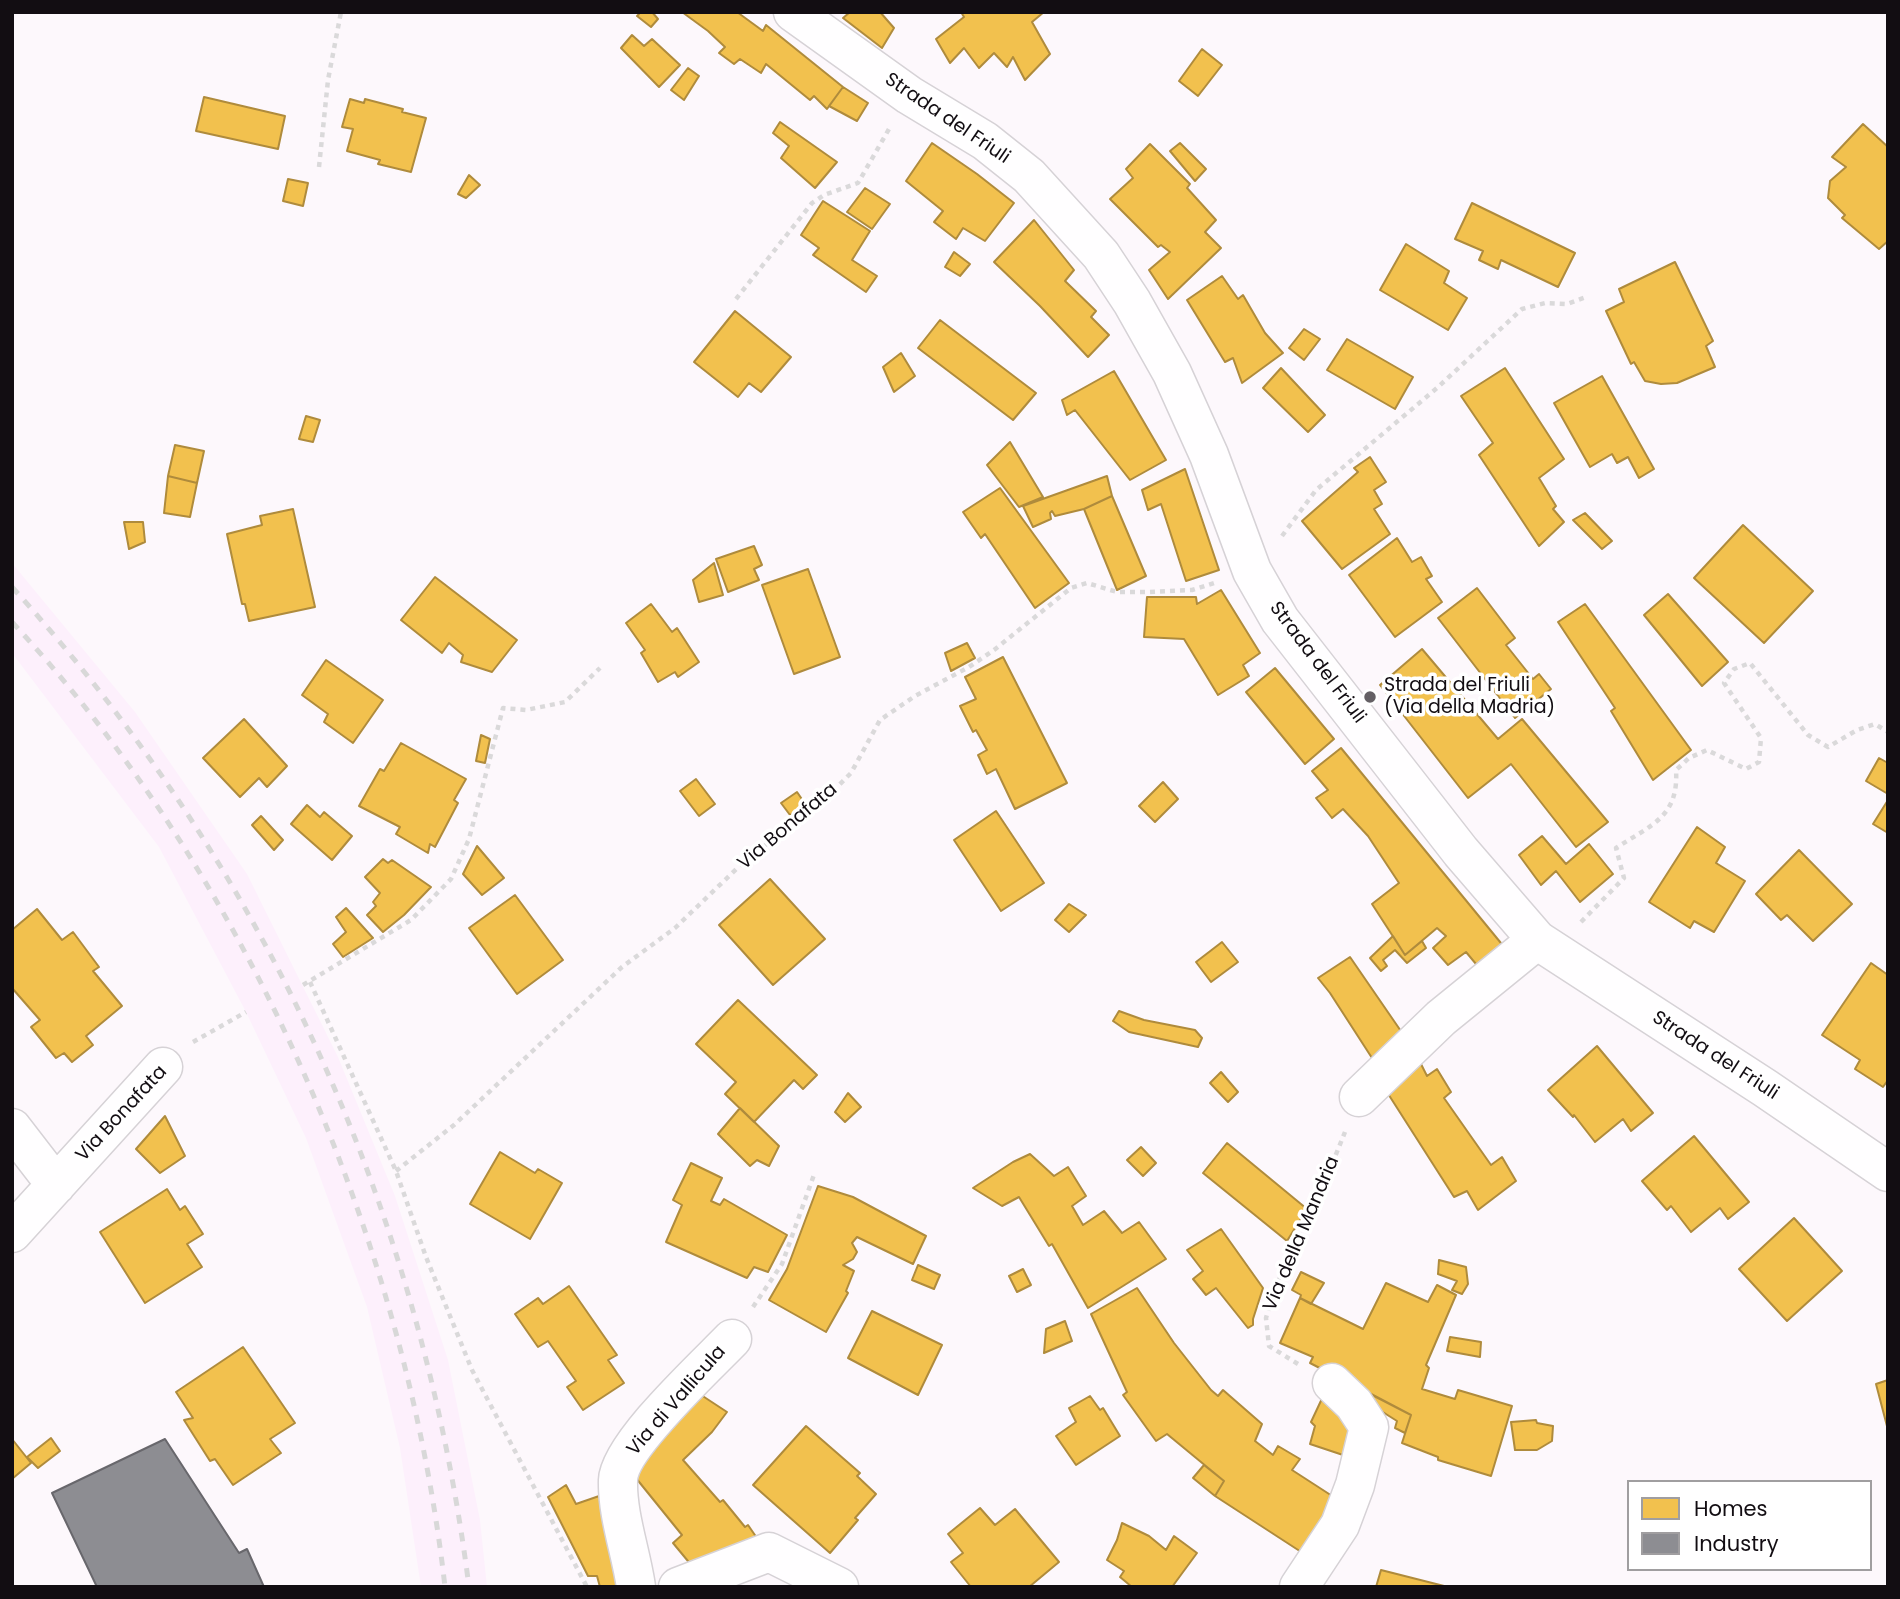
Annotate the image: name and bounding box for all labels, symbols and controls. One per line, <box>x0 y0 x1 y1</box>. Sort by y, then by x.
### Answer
street label: Strada del Friuli <box>880 69 1014 169</box>
street label: Strada del Friuli <box>1264 598 1370 728</box>
place label: Strada del Friuli (Via della Madria) <box>1384 675 1555 719</box>
marker: Strada del Friuli (Via della Madria) <box>1362 689 1378 705</box>
street label: Via Bonafata <box>734 779 842 875</box>
street label: Strada del Friuli <box>1648 1007 1782 1105</box>
street label: Via Bonafata <box>72 1061 172 1167</box>
street label: Via della Mandria <box>1259 1153 1345 1315</box>
street label: Via di Vallicula <box>623 1341 731 1461</box>
legend <box>1627 1480 1872 1571</box>
text: Homes <box>1694 1494 1768 1523</box>
text: Industry <box>1694 1529 1779 1558</box>

